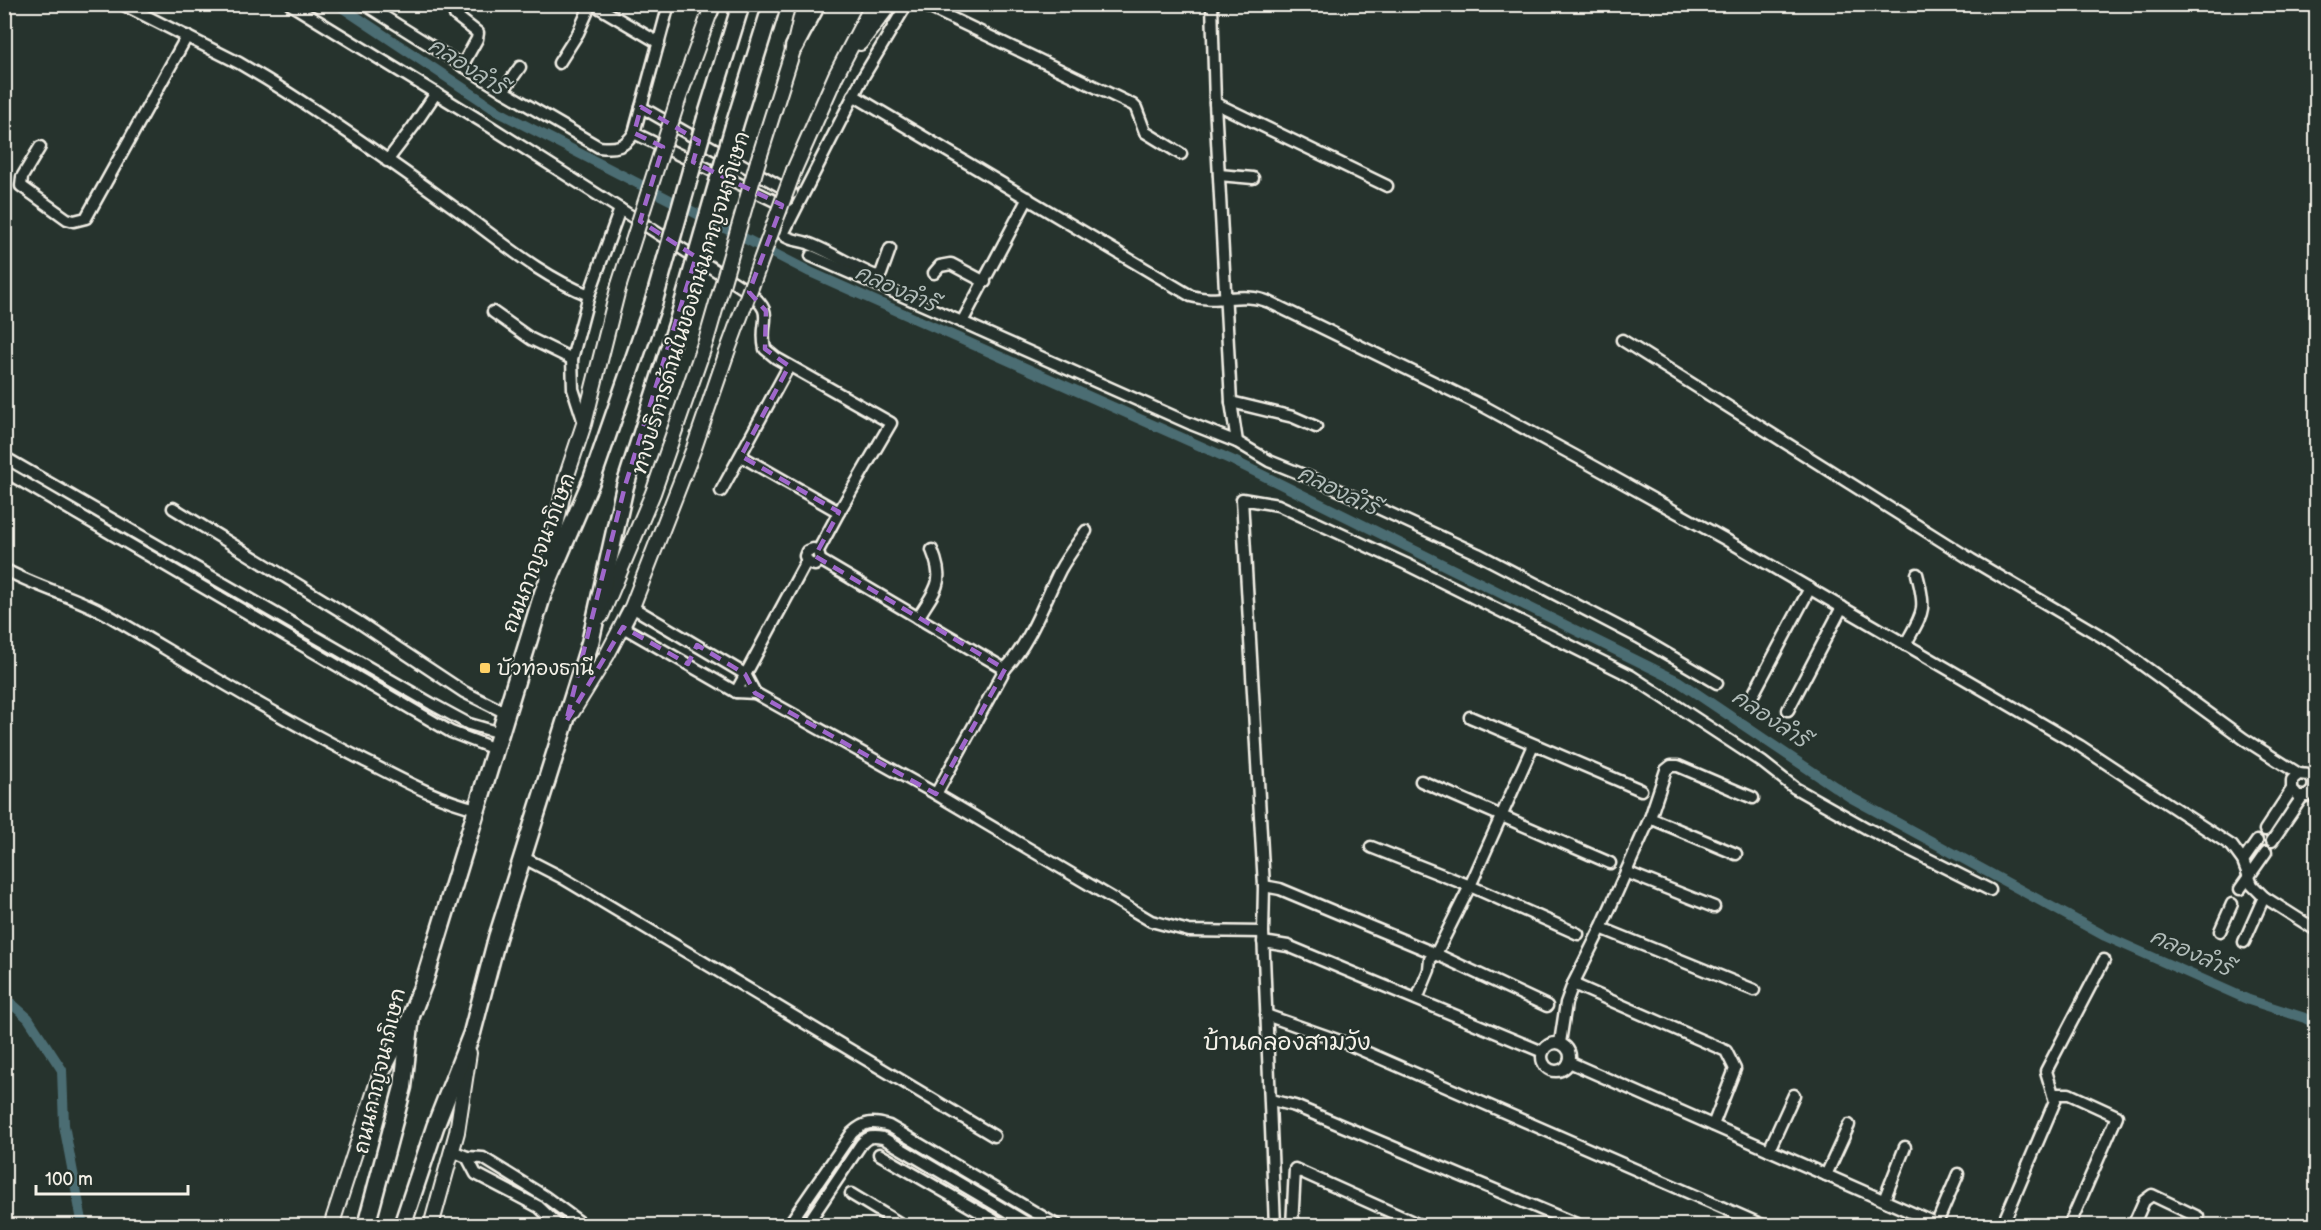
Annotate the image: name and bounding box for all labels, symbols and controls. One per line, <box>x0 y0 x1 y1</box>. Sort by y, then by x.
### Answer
water label: คลองลำรี <box>423 31 515 104</box>
street label: ทางบริการด้านในของถนนกาญจนาภิเษก <box>626 128 755 478</box>
water label: คลองลำรี <box>851 258 946 321</box>
water label: คลองลำรี <box>1293 459 1387 524</box>
street label: ถนนกาญจนาภิเษก <box>497 470 581 636</box>
place label: บัวทองธานี <box>497 656 594 681</box>
marker: บัวทองธานี <box>478 661 492 675</box>
water label: คลองลำรี <box>1727 683 1818 757</box>
water label: คลองลำรี <box>2146 922 2241 985</box>
street label: ถนนกาญจนาภิเษก <box>349 986 411 1156</box>
district label: บ้านคลองสามวัง <box>1203 1027 1371 1057</box>
scale bar <box>36 1158 188 1196</box>
text: 100 m <box>45 1169 93 1190</box>

